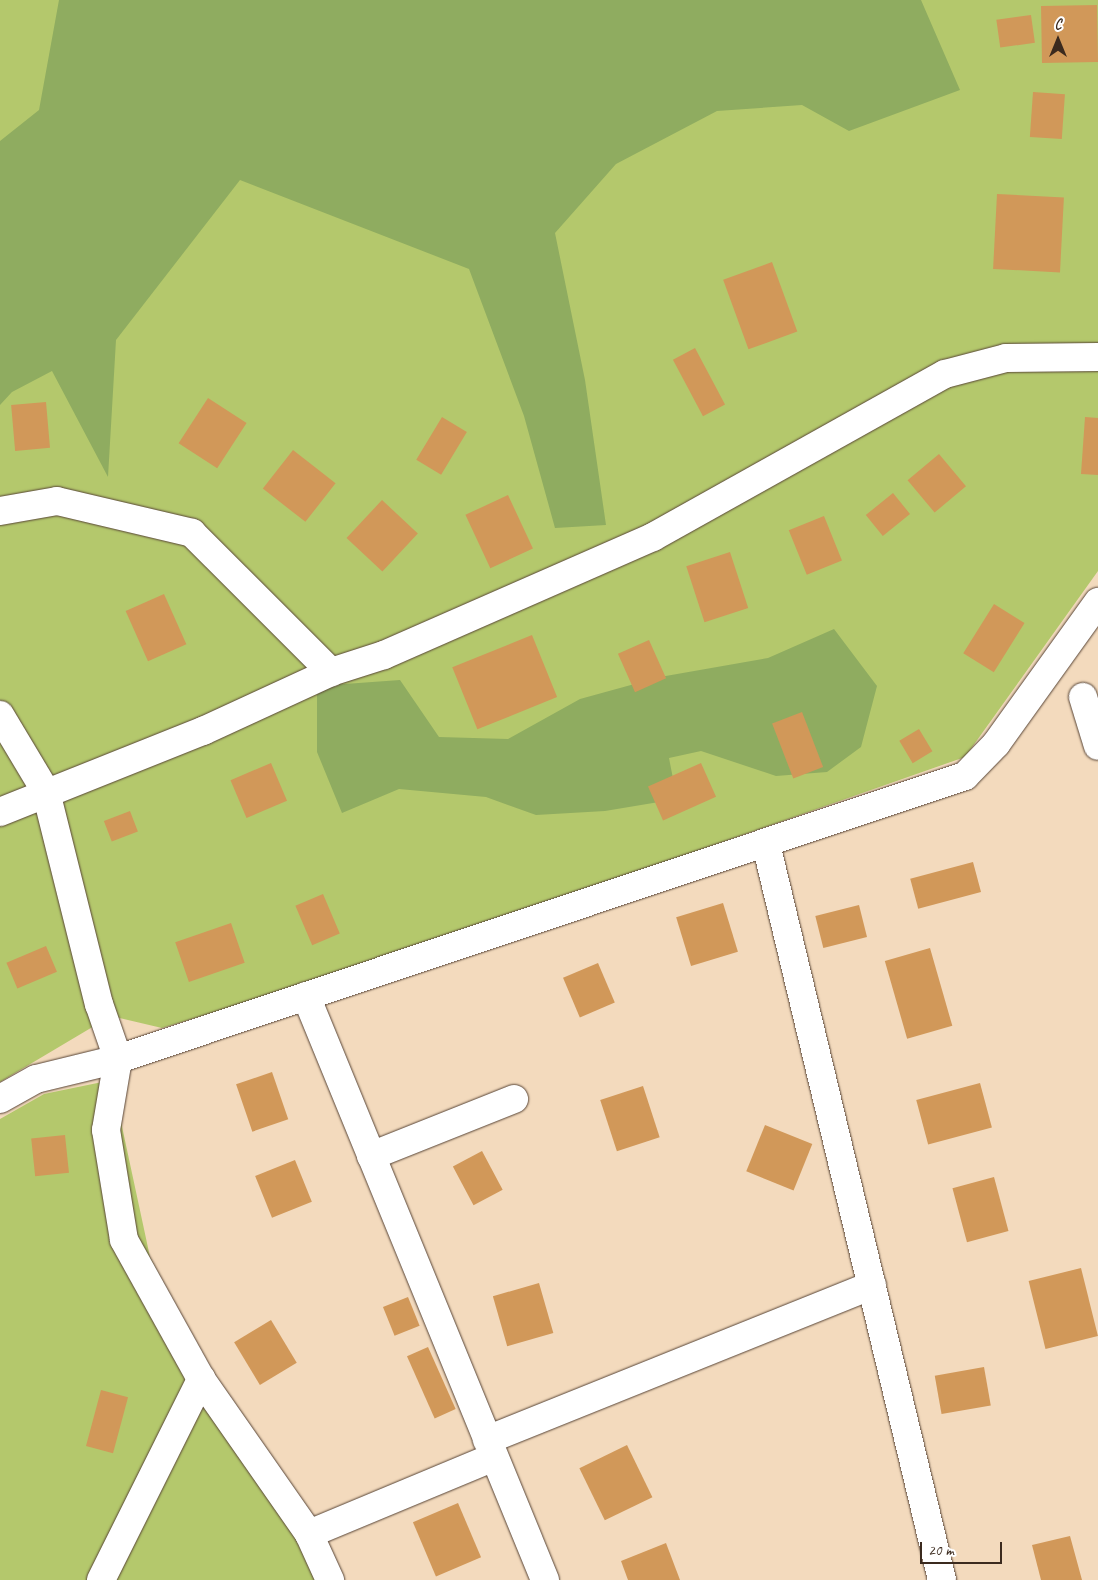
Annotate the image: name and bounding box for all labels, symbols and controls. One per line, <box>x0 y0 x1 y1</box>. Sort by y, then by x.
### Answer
north arrow <box>1033 15 1083 65</box>
text: С <box>1055 16 1061 33</box>
scale bar <box>923 1532 1006 1564</box>
text: 20 m <box>928 1541 954 1560</box>

